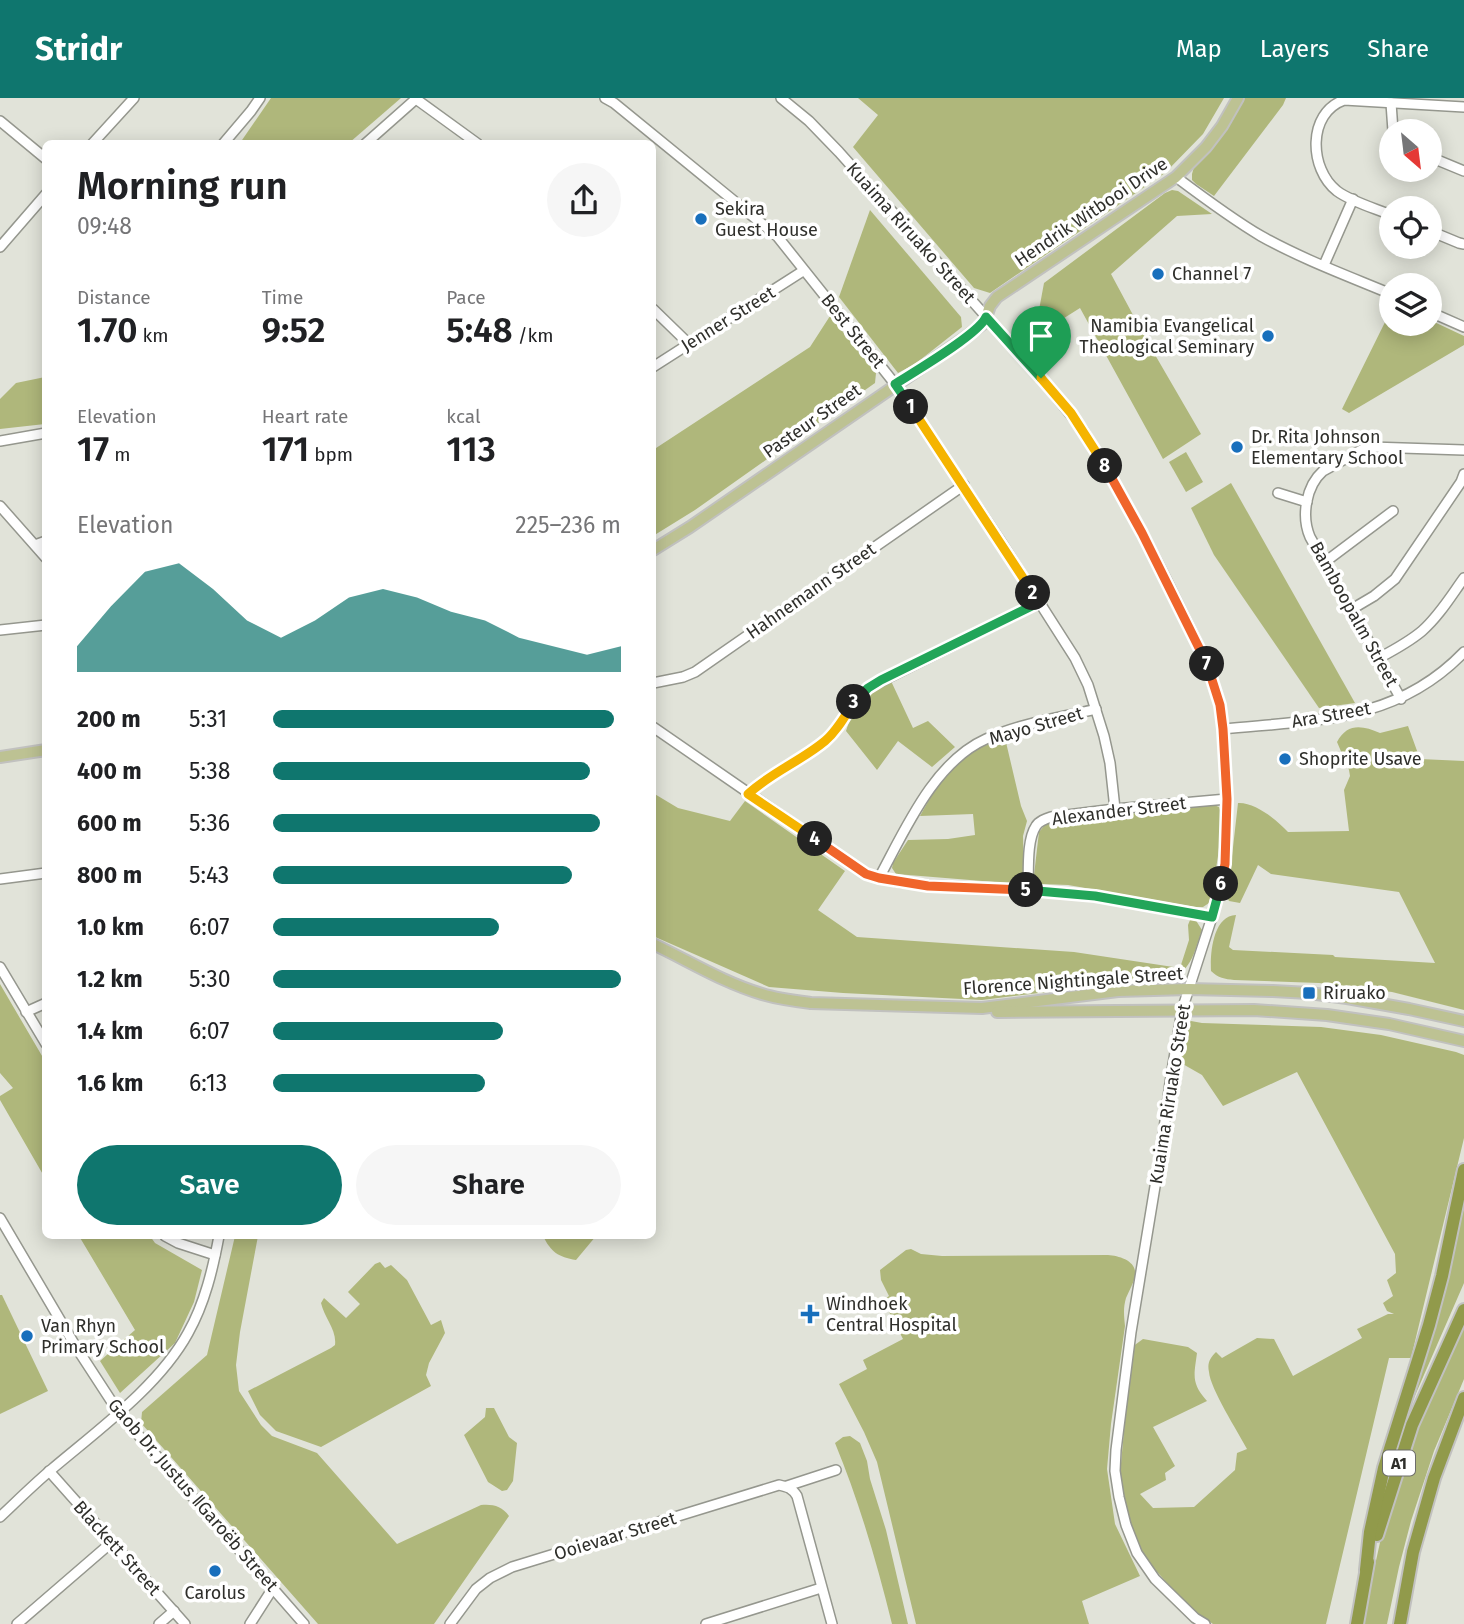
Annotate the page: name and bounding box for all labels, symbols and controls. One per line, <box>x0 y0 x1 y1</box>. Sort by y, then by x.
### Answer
text: Stridr <box>35 29 122 69</box>
text: Map <box>1176 35 1222 63</box>
text: Layers <box>1260 35 1329 63</box>
text: Share <box>1367 35 1429 63</box>
north arrow <box>1379 119 1442 182</box>
map controls <box>1379 119 1442 336</box>
street label: Hendrik Witbooi Drive <box>1010 153 1172 271</box>
street label: Kuaima Riruako Street <box>842 158 980 308</box>
text: Morning run <box>77 163 288 209</box>
button: share <box>547 163 621 237</box>
button: locate <box>1379 196 1442 259</box>
place label: Sekira Guest House <box>715 198 818 241</box>
marker: Sekira Guest House <box>693 211 709 227</box>
text: 09:48 <box>77 212 132 240</box>
place label: Channel 7 <box>1172 263 1251 285</box>
marker: Channel 7 <box>1150 266 1166 282</box>
button: layers <box>1379 273 1442 336</box>
street label: Jenner Street <box>677 281 780 357</box>
text: Distance <box>77 286 151 309</box>
text: Time <box>262 286 303 309</box>
text: Pace <box>446 286 486 309</box>
street label: Best Street <box>816 289 890 373</box>
pin <box>1011 306 1071 378</box>
text: 1.70 <box>77 309 137 351</box>
text: 9:52 <box>262 309 326 351</box>
text: 5:48 <box>446 309 513 351</box>
place label: Namibia Evangelical Theological Seminary <box>1079 315 1254 358</box>
icon: arrive <box>1022 317 1060 355</box>
text: km <box>137 324 168 347</box>
text: /km <box>513 324 554 347</box>
marker: Namibia Evangelical Theological Seminary <box>1260 328 1276 344</box>
street label: Pasteur Street <box>759 379 866 463</box>
pin: 1 <box>894 390 928 424</box>
text: 1 <box>906 395 915 418</box>
text: Elevation <box>77 405 157 428</box>
text: Heart rate <box>262 405 348 428</box>
text: kcal <box>446 405 481 428</box>
place label: Dr. Rita Johnson Elementary School <box>1251 426 1403 469</box>
text: 17 <box>77 428 109 470</box>
text: 171 <box>262 428 309 470</box>
text: 113 <box>446 428 496 470</box>
marker: Dr. Rita Johnson Elementary School <box>1229 439 1245 455</box>
text: m <box>109 443 130 466</box>
text: bpm <box>309 443 353 466</box>
pin: 8 <box>1088 448 1122 484</box>
text: 8 <box>1099 454 1110 477</box>
text: Elevation <box>77 511 173 539</box>
text: 225–236 m <box>515 511 621 539</box>
street label: Hahnemann Street <box>742 538 880 644</box>
street label: Bamboopalm Street <box>1305 538 1403 691</box>
pin: 2 <box>1016 575 1050 610</box>
text: 2 <box>1028 581 1037 604</box>
pin: 7 <box>1190 646 1224 682</box>
text: 7 <box>1202 652 1211 675</box>
pin: 3 <box>836 684 872 720</box>
text: 3 <box>849 690 858 713</box>
street label: Ara Street <box>1290 697 1373 733</box>
street label: Mayo Street <box>987 702 1086 750</box>
text: 200 m <box>77 705 141 733</box>
text: 5:31 <box>189 705 227 733</box>
place label: Shoprite Usave <box>1299 748 1422 770</box>
marker: Shoprite Usave <box>1277 751 1293 767</box>
text: 400 m <box>77 757 142 785</box>
text: 5:38 <box>189 757 230 785</box>
street label: Alexander Street <box>1051 792 1188 830</box>
text: 600 m <box>77 809 142 837</box>
text: 5:36 <box>189 809 230 837</box>
pin: 4 <box>798 822 832 856</box>
text: 4 <box>809 827 820 850</box>
text: 800 m <box>77 861 142 889</box>
text: 5:43 <box>189 861 229 889</box>
pin: 6 <box>1204 866 1238 902</box>
pin: 5 <box>1009 872 1044 908</box>
text: 6 <box>1215 872 1226 895</box>
text: 5 <box>1020 878 1031 901</box>
text: 1.0 km <box>77 913 144 941</box>
text: 6:07 <box>189 913 229 941</box>
street label: Florence Nightingale Street <box>962 962 1184 1000</box>
text: 1.2 km <box>77 965 143 993</box>
text: 5:30 <box>189 965 231 993</box>
place label: Riruako <box>1323 982 1386 1004</box>
marker: Riruako <box>1301 985 1317 1001</box>
street label: Kuaima Riruako Street <box>1145 1002 1195 1186</box>
text: 1.4 km <box>77 1017 143 1045</box>
text: 6:07 <box>189 1017 229 1045</box>
text: 1.6 km <box>77 1069 144 1097</box>
text: 6:13 <box>189 1069 227 1097</box>
button: Save <box>77 1145 342 1225</box>
button: Share <box>356 1145 621 1225</box>
place label: Windhoek Central Hospital <box>826 1293 957 1336</box>
marker: Windhoek Central Hospital <box>800 1304 820 1324</box>
place label: Van Rhyn Primary School <box>41 1315 164 1358</box>
marker: Van Rhyn Primary School <box>19 1328 35 1344</box>
street label: Gaob Dr. Justus ǁGaroëb Street <box>103 1394 283 1596</box>
road number: A1 <box>1383 1450 1415 1476</box>
street label: Blackett Street <box>69 1496 166 1600</box>
street label: Ooievaar Street <box>551 1507 679 1565</box>
marker: Carolus <box>207 1563 223 1579</box>
place label: Carolus <box>185 1582 245 1604</box>

